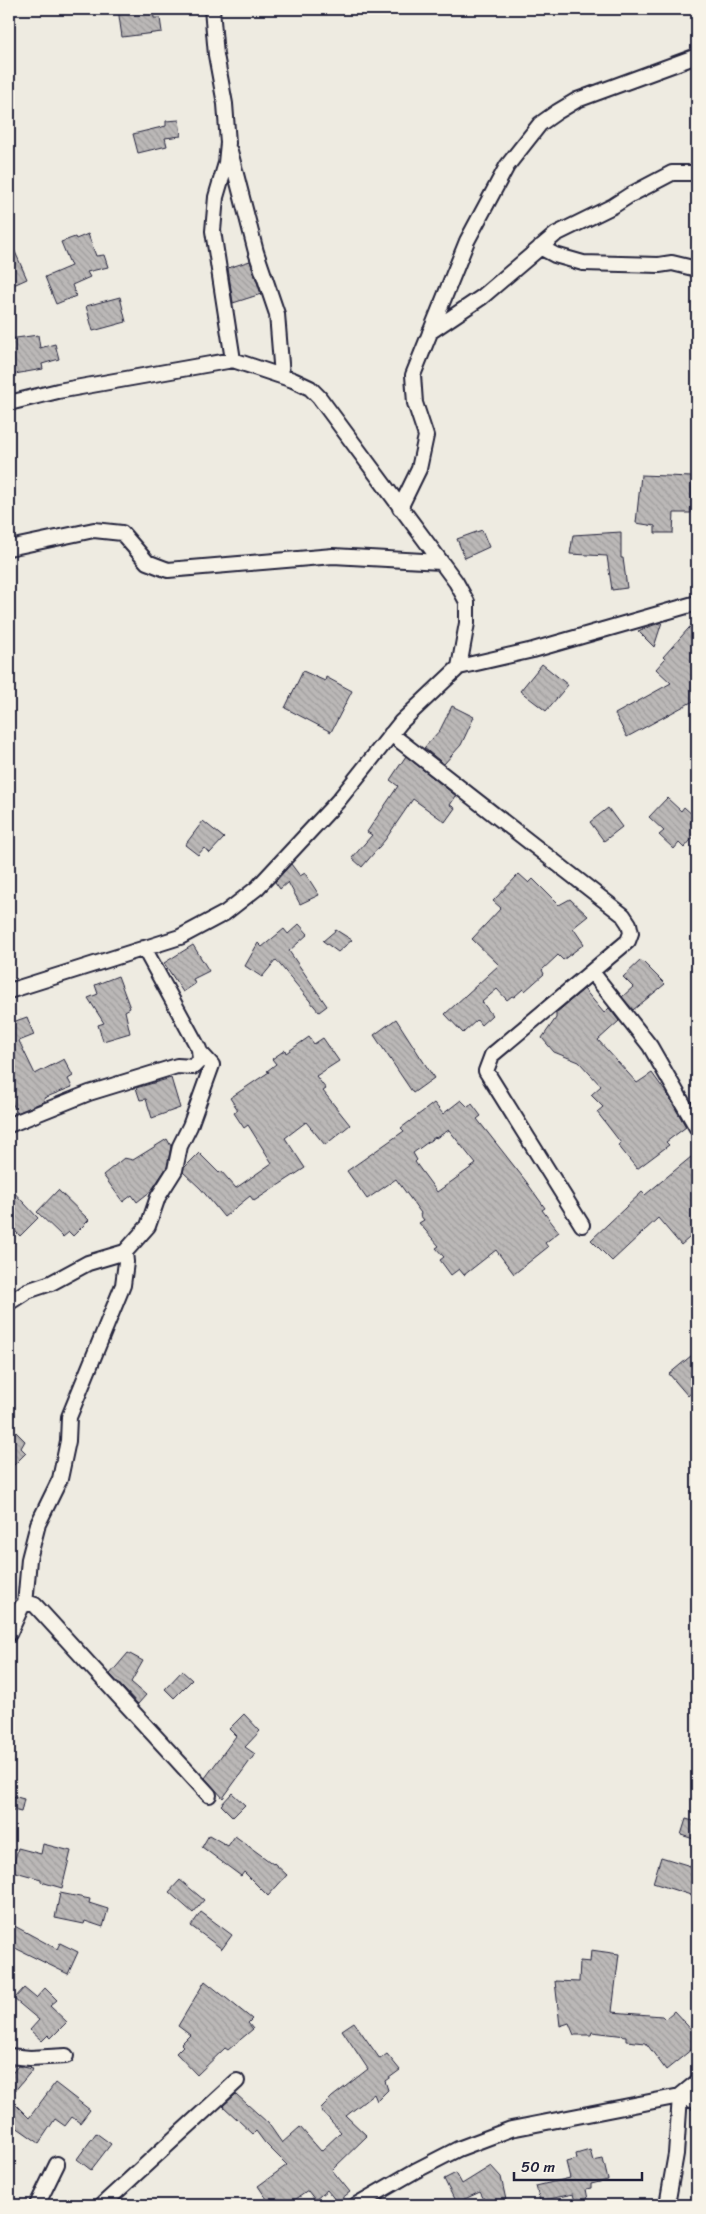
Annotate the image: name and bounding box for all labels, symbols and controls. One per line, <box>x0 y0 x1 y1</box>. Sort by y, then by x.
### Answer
scale bar <box>514 2149 641 2181</box>
text: 50 m <box>521 2154 556 2180</box>

